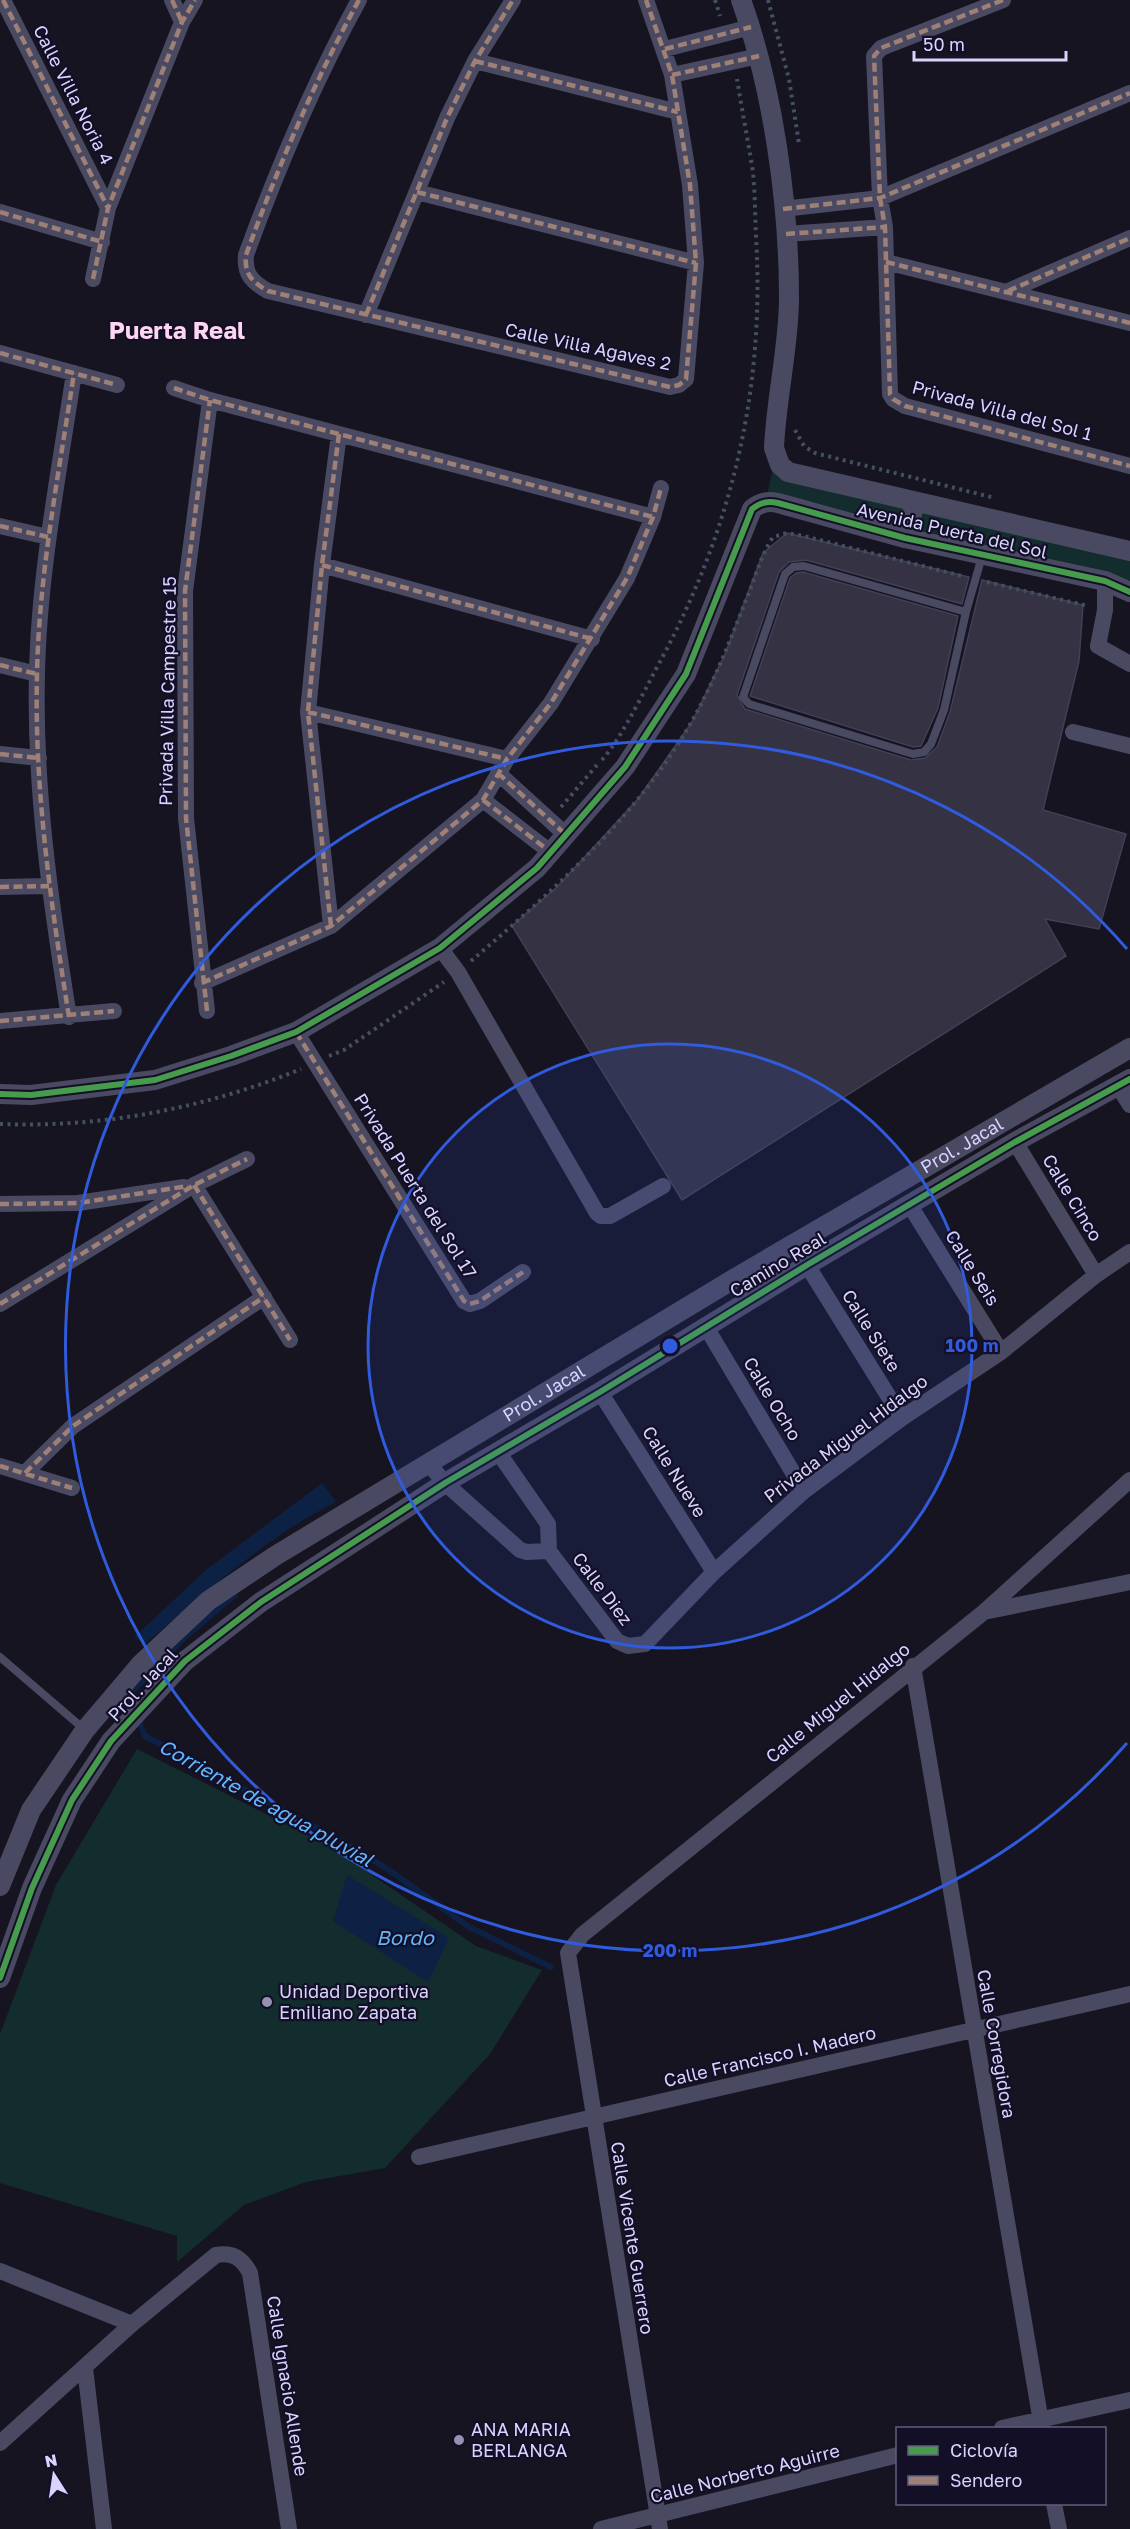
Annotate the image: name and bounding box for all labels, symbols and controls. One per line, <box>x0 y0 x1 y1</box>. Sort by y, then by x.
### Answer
street label: Calle Villa Noria 4 <box>29 21 119 168</box>
scale bar <box>914 24 1066 62</box>
text: 50 m <box>923 33 965 55</box>
district label: Puerta Real <box>109 315 245 344</box>
street label: Calle Villa Agaves 2 <box>503 318 673 374</box>
street label: Privada Villa del Sol 1 <box>910 375 1095 445</box>
street label: Avenida Puerta del Sol <box>855 497 1050 563</box>
street label: Privada Villa Campestre 15 <box>154 576 180 806</box>
street label: Privada Puerta del Sol 17 <box>350 1089 482 1282</box>
street label: Prol. Jacal <box>916 1112 1007 1178</box>
street label: Calle Cinco <box>1038 1150 1107 1245</box>
street label: Calle Seis <box>941 1226 1005 1309</box>
street label: Camino Real <box>726 1227 830 1301</box>
street label: Calle Siete <box>838 1285 906 1376</box>
text: 100 m <box>946 1334 998 1356</box>
centre of rings <box>660 1336 680 1356</box>
street label: Calle Ocho <box>739 1353 806 1444</box>
street label: Prol. Jacal <box>498 1359 589 1426</box>
street label: Privada Miguel Hidalgo <box>759 1369 932 1507</box>
street label: Calle Nueve <box>638 1422 712 1521</box>
street label: Calle Diez <box>568 1548 637 1629</box>
street label: Calle Miguel Hidalgo <box>761 1637 914 1767</box>
street label: Prol. Jacal <box>103 1643 182 1725</box>
water label: Corriente de agua pluvial <box>155 1733 378 1872</box>
water label: Bordo <box>376 1925 435 1949</box>
text: 200 m <box>643 1939 697 1961</box>
street label: Calle Corregidora <box>973 1968 1021 2120</box>
place label: Unidad Deportiva Emiliano Zapata <box>279 1980 429 2023</box>
marker: Unidad Deportiva Emiliano Zapata <box>260 1995 274 2009</box>
street label: Calle Francisco I. Madero <box>662 2021 878 2091</box>
street label: Calle Vicente Guerrero <box>607 2140 659 2336</box>
street label: Calle Ignacio Allende <box>263 2294 313 2478</box>
place label: ANA MARIA BERLANGA <box>471 2418 571 2461</box>
legend <box>896 2427 1106 2505</box>
marker: ANA MARIA BERLANGA <box>452 2433 466 2447</box>
street label: Calle Norberto Aguirre <box>648 2439 842 2507</box>
text: Ciclovía <box>950 2439 1018 2461</box>
north arrow <box>24 2445 84 2505</box>
text: N <box>43 2449 59 2471</box>
text: Sendero <box>950 2469 1022 2491</box>

